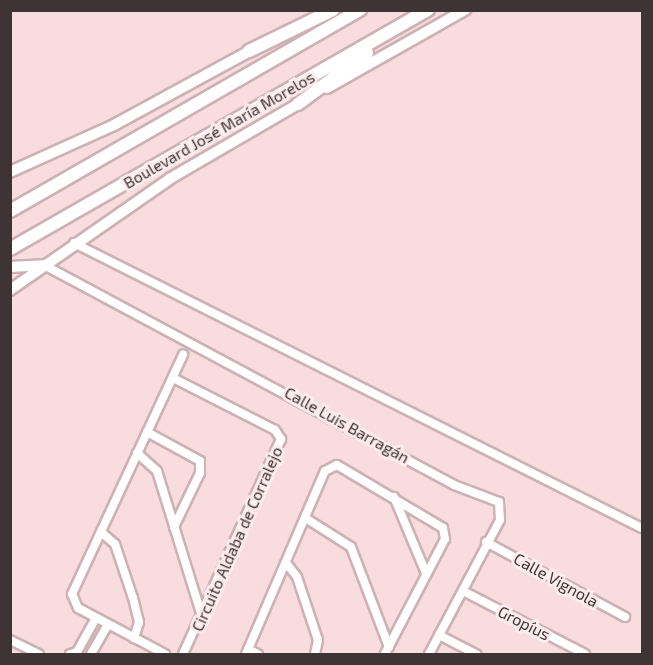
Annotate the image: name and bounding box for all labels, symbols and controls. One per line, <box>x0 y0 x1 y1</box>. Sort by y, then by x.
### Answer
street label: Boulevard José María Morelos <box>120 67 318 193</box>
street label: Calle Luis Barragán <box>281 383 413 467</box>
street label: Circuito Aldaba de Corralejo <box>187 443 287 635</box>
street label: Calle Vignola <box>510 549 602 611</box>
street label: Gropíus <box>495 602 553 644</box>

